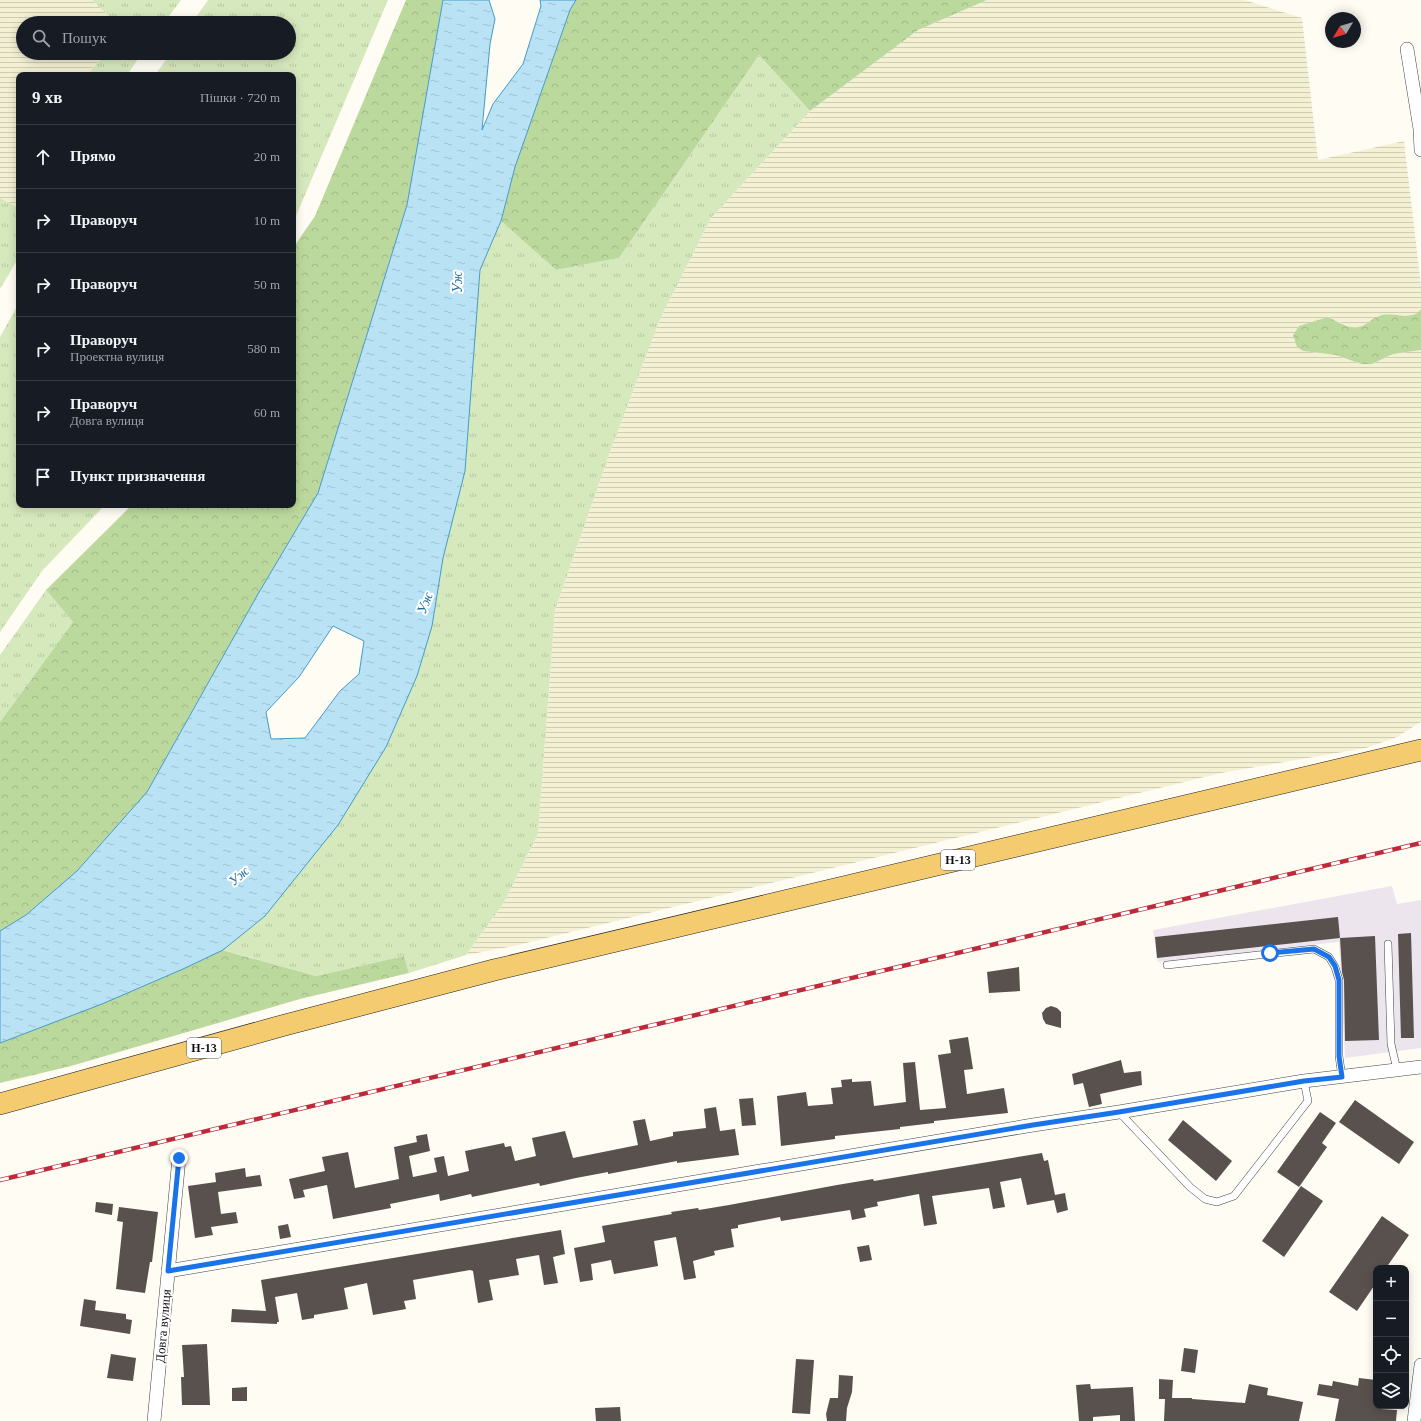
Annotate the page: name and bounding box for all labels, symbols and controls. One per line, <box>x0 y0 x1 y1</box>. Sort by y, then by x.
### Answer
north arrow <box>1325 12 1361 48</box>
search box <box>16 16 296 60</box>
icon: search <box>30 27 52 49</box>
text: Пошук <box>62 30 107 46</box>
text: 9 хв <box>32 88 62 107</box>
text: Пішки · 720 m <box>200 90 280 105</box>
icon: ahead <box>32 146 54 168</box>
text: Прямо <box>70 148 116 164</box>
text: 20 m <box>254 149 280 164</box>
icon: right <box>32 210 54 232</box>
text: Праворуч <box>70 212 137 228</box>
text: 10 m <box>254 213 280 228</box>
water label: Уж <box>450 271 465 293</box>
icon: right <box>32 274 54 296</box>
text: Праворуч <box>70 276 137 292</box>
text: 50 m <box>254 277 280 292</box>
text: Праворуч <box>70 332 137 348</box>
icon: right <box>32 338 54 360</box>
text: 580 m <box>247 341 280 356</box>
text: Проектна вулиця <box>70 349 164 364</box>
text: Праворуч <box>70 396 137 412</box>
icon: right <box>32 402 54 424</box>
text: 60 m <box>254 405 280 420</box>
text: Довга вулиця <box>70 413 144 428</box>
icon: arrive <box>32 466 54 488</box>
text: Пункт призначення <box>70 468 205 484</box>
water label: Уж <box>414 590 436 616</box>
road number: Н-13 <box>941 850 975 870</box>
water label: Уж <box>226 863 252 889</box>
route start <box>1261 944 1279 962</box>
road number: Н-13 <box>187 1038 221 1058</box>
route end <box>170 1149 188 1167</box>
map controls <box>1373 1265 1409 1409</box>
button: + <box>1373 1265 1409 1301</box>
street label: Довга вулиця <box>152 1289 174 1363</box>
button: − <box>1373 1301 1409 1337</box>
button: locate <box>1373 1337 1409 1373</box>
button: layers <box>1373 1373 1409 1409</box>

